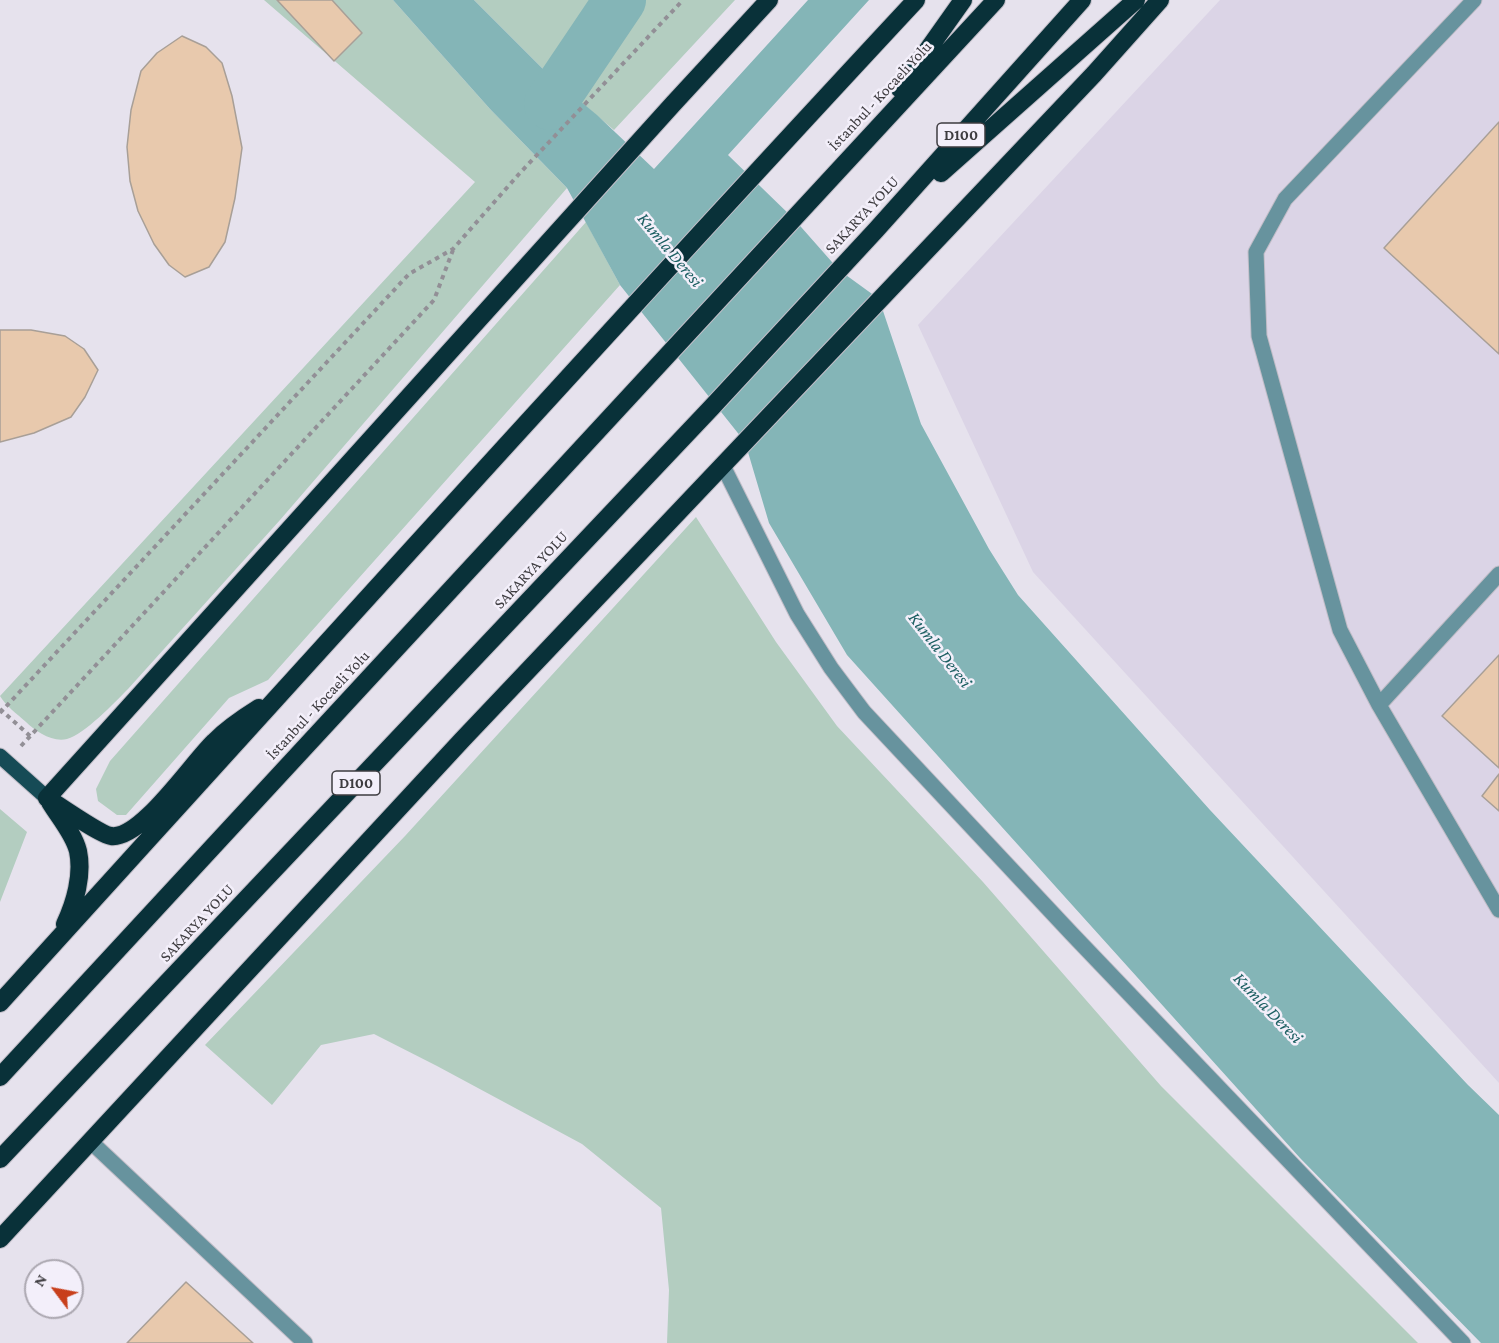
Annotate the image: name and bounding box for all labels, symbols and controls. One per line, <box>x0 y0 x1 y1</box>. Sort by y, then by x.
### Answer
street label: İstanbul - Kocaeli Yolu <box>824 37 936 155</box>
road number: D100 <box>937 123 985 147</box>
street label: SAKARYA YOLU <box>821 172 903 258</box>
water label: Kumla Deresi <box>633 208 707 292</box>
street label: SAKARYA YOLU <box>490 527 572 613</box>
water label: Kumla Deresi <box>904 608 976 692</box>
street label: İstanbul - Kocaeli Yolu <box>262 646 374 764</box>
road number: D100 <box>332 771 380 795</box>
street label: SAKARYA YOLU <box>156 880 238 966</box>
water label: Kumla Deresi <box>1229 968 1307 1048</box>
north arrow <box>24 1259 84 1319</box>
text: N <box>30 1271 50 1289</box>

